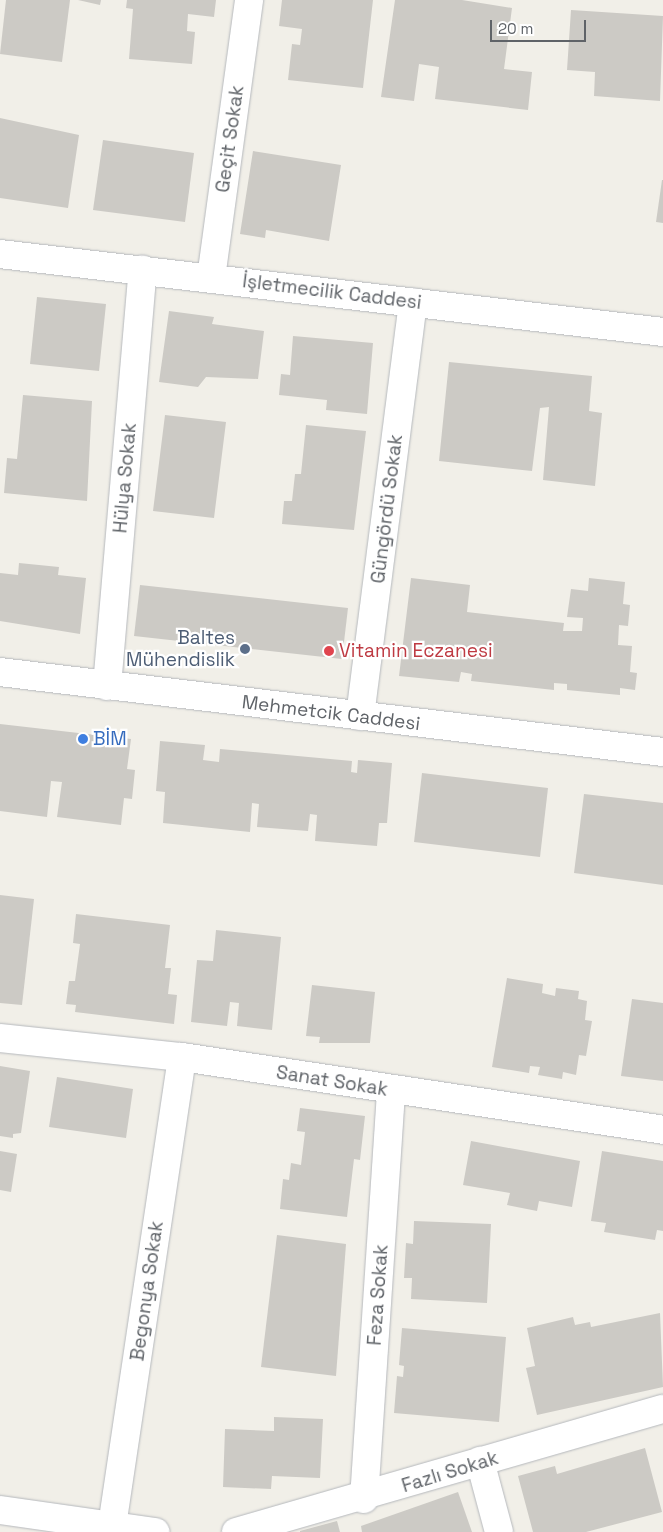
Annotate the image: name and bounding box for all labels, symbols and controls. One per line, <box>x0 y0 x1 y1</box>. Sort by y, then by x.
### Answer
scale bar <box>493 10 589 42</box>
text: 20 m <box>498 19 533 38</box>
street label: Geçit Sokak <box>211 84 249 194</box>
street label: İşletmecilik Caddesi <box>241 270 423 314</box>
street label: Hülya Sokak <box>109 422 141 534</box>
street label: Güngördü Sokak <box>367 433 407 585</box>
place label: Baltes Mühendislik <box>126 627 235 671</box>
place label: Vitamin Eczanesi <box>339 640 493 662</box>
marker: Baltes Mühendislik <box>239 643 251 655</box>
marker: Vitamin Eczanesi <box>323 645 335 657</box>
street label: Mehmetcik Caddesi <box>241 691 421 735</box>
place label: BİM <box>93 728 127 750</box>
marker: BİM <box>77 733 89 745</box>
street label: Sanat Sokak <box>275 1061 389 1101</box>
street label: Begonya Sokak <box>126 1219 168 1363</box>
street label: Feza Sokak <box>363 1244 393 1346</box>
street label: Fazlı Sokak <box>399 1447 501 1497</box>

